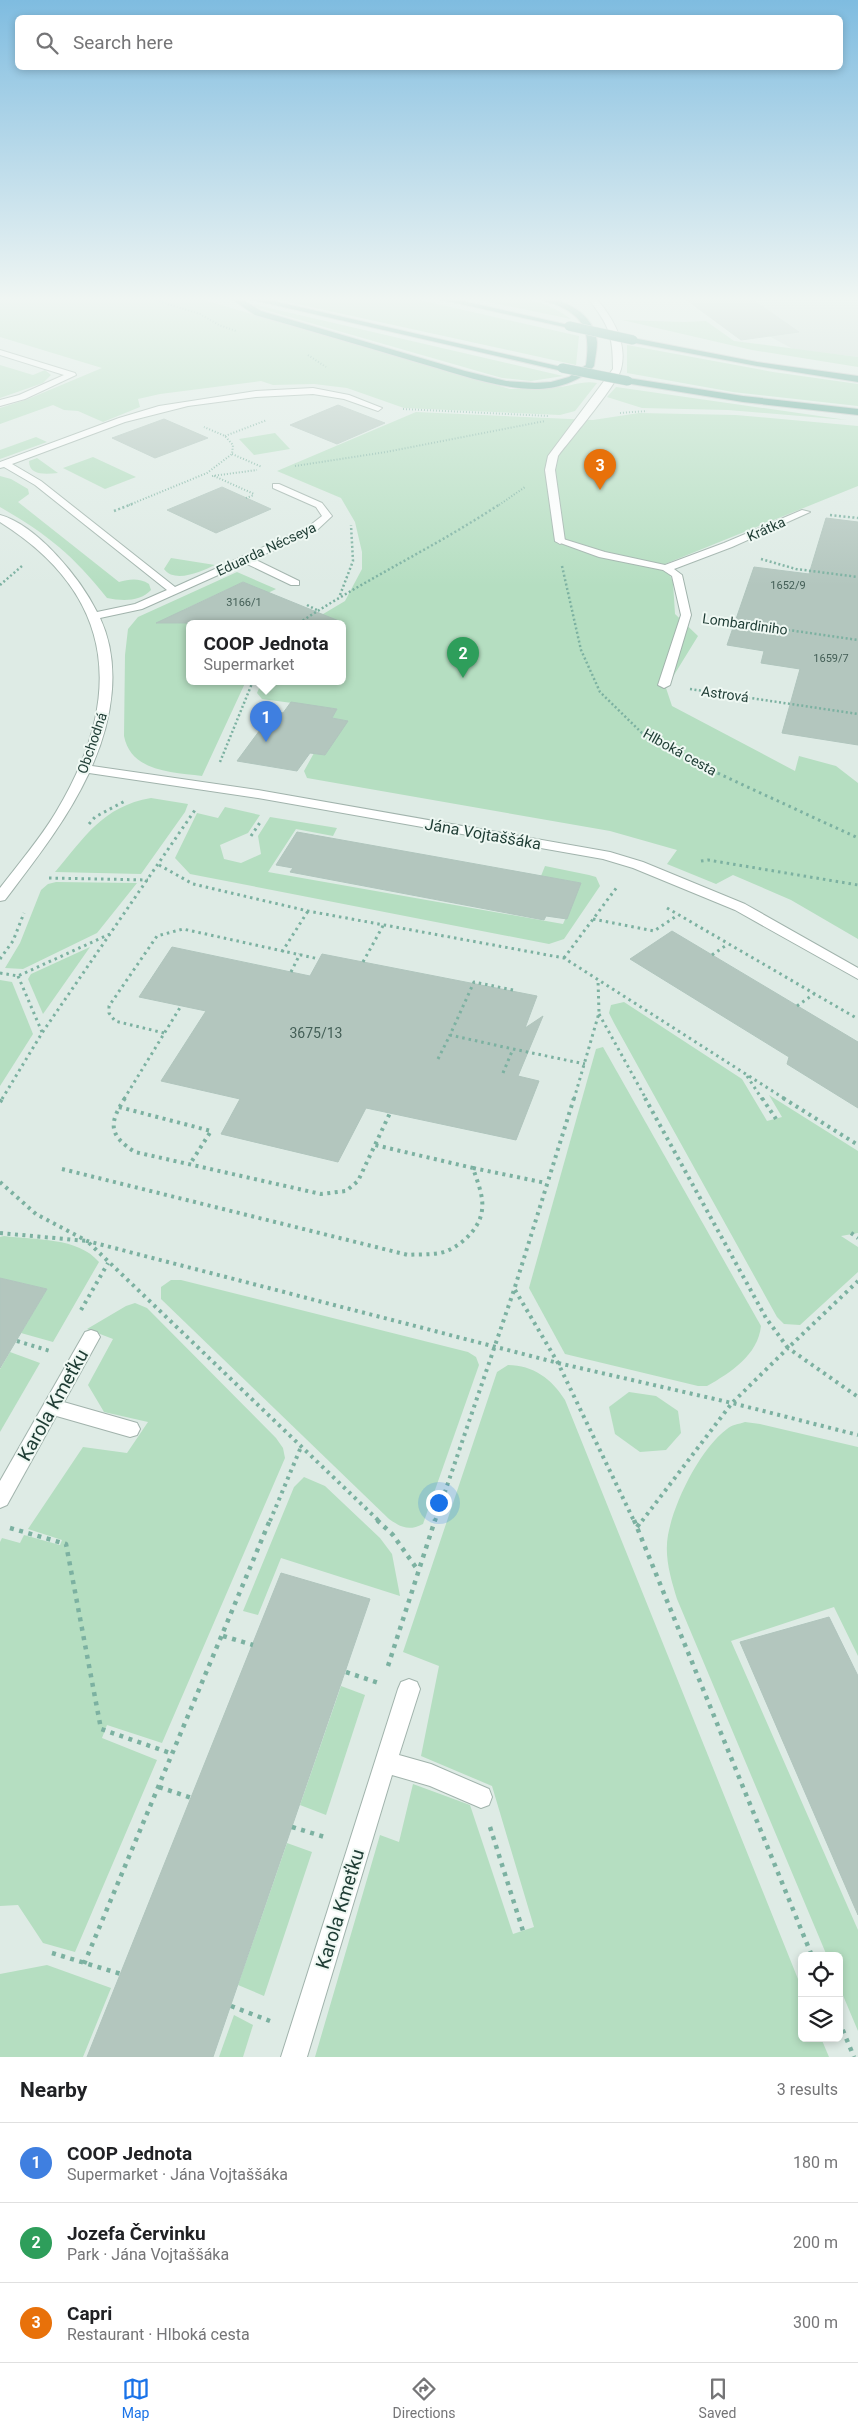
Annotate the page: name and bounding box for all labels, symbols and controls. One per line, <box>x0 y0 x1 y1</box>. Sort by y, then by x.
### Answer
search box <box>15 15 843 70</box>
icon: search <box>33 29 61 57</box>
text: Search here <box>73 31 173 54</box>
pin: 3 <box>584 449 616 490</box>
street label: Krátka <box>744 514 788 544</box>
street label: Eduarda Nécseya <box>214 519 318 579</box>
house number: 1652/9 <box>770 579 806 592</box>
house number: 3166/1 <box>226 596 262 609</box>
street label: Lombardiniho <box>701 610 789 638</box>
popup <box>186 620 346 685</box>
text: COOP Jednota <box>203 632 329 655</box>
pin: 2 <box>447 637 479 678</box>
house number: 1659/7 <box>813 652 849 665</box>
text: Supermarket <box>203 655 294 674</box>
street label: Astrová <box>700 683 750 705</box>
pin: 1 <box>250 701 282 742</box>
street label: Obchodná <box>74 710 110 776</box>
street label: Hlboká cesta <box>640 725 720 779</box>
street label: Jána Vojtaššáka <box>423 814 543 854</box>
house number: 3675/13 <box>290 1025 343 1041</box>
street label: Karola Kmeťku <box>13 1345 93 1465</box>
your location <box>426 1490 452 1516</box>
street label: Karola Kmeťku <box>311 1846 369 1972</box>
map controls <box>798 1952 843 2042</box>
button: locate <box>798 1952 843 1997</box>
button: layers <box>798 1997 843 2042</box>
text: Nearby <box>20 2078 87 2102</box>
text: 3 results <box>777 2080 838 2099</box>
text: COOP Jednota <box>67 2142 192 2165</box>
text: 1 <box>31 2153 41 2172</box>
text: 180 m <box>793 2153 838 2172</box>
text: Supermarket · Jána Vojtaššáka <box>67 2165 288 2184</box>
text: Jozefa Červinku <box>67 2222 206 2245</box>
text: 2 <box>31 2233 41 2252</box>
text: 200 m <box>793 2233 838 2252</box>
text: Park · Jána Vojtaššáka <box>67 2245 229 2264</box>
text: Capri <box>67 2302 112 2325</box>
text: 3 <box>31 2313 41 2332</box>
text: 300 m <box>793 2313 838 2332</box>
text: Restaurant · Hlboká cesta <box>67 2325 250 2344</box>
tab: Map <box>122 2375 150 2421</box>
tab: Directions <box>393 2375 456 2421</box>
tab: Saved <box>699 2375 736 2421</box>

